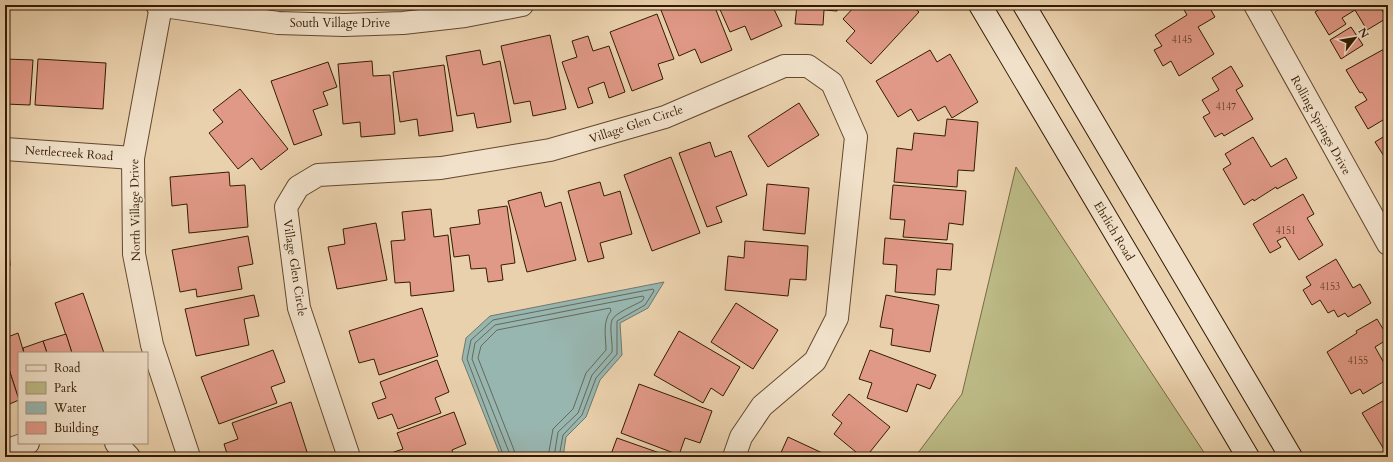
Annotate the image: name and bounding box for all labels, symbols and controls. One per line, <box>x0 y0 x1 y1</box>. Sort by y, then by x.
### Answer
street label: South Village Drive <box>290 15 390 31</box>
north arrow <box>1335 18 1375 58</box>
text: N <box>1354 25 1372 41</box>
house number: 4145 <box>1172 33 1192 47</box>
street label: Rolling Springs Drive <box>1287 73 1355 177</box>
house number: 4147 <box>1216 100 1236 114</box>
street label: Village Glen Circle <box>587 101 685 147</box>
street label: Nettlecreek Road <box>24 142 114 164</box>
street label: North Village Drive <box>126 159 144 261</box>
street label: Ehrlich Road <box>1090 198 1138 264</box>
street label: Village Glen Circle <box>279 218 311 318</box>
house number: 4151 <box>1276 224 1296 238</box>
house number: 4153 <box>1320 280 1340 294</box>
legend <box>18 352 148 444</box>
house number: 4155 <box>1348 354 1368 368</box>
text: Road <box>54 360 81 376</box>
text: Park <box>54 380 78 396</box>
text: Water <box>53 400 87 416</box>
text: Building <box>54 420 99 436</box>

